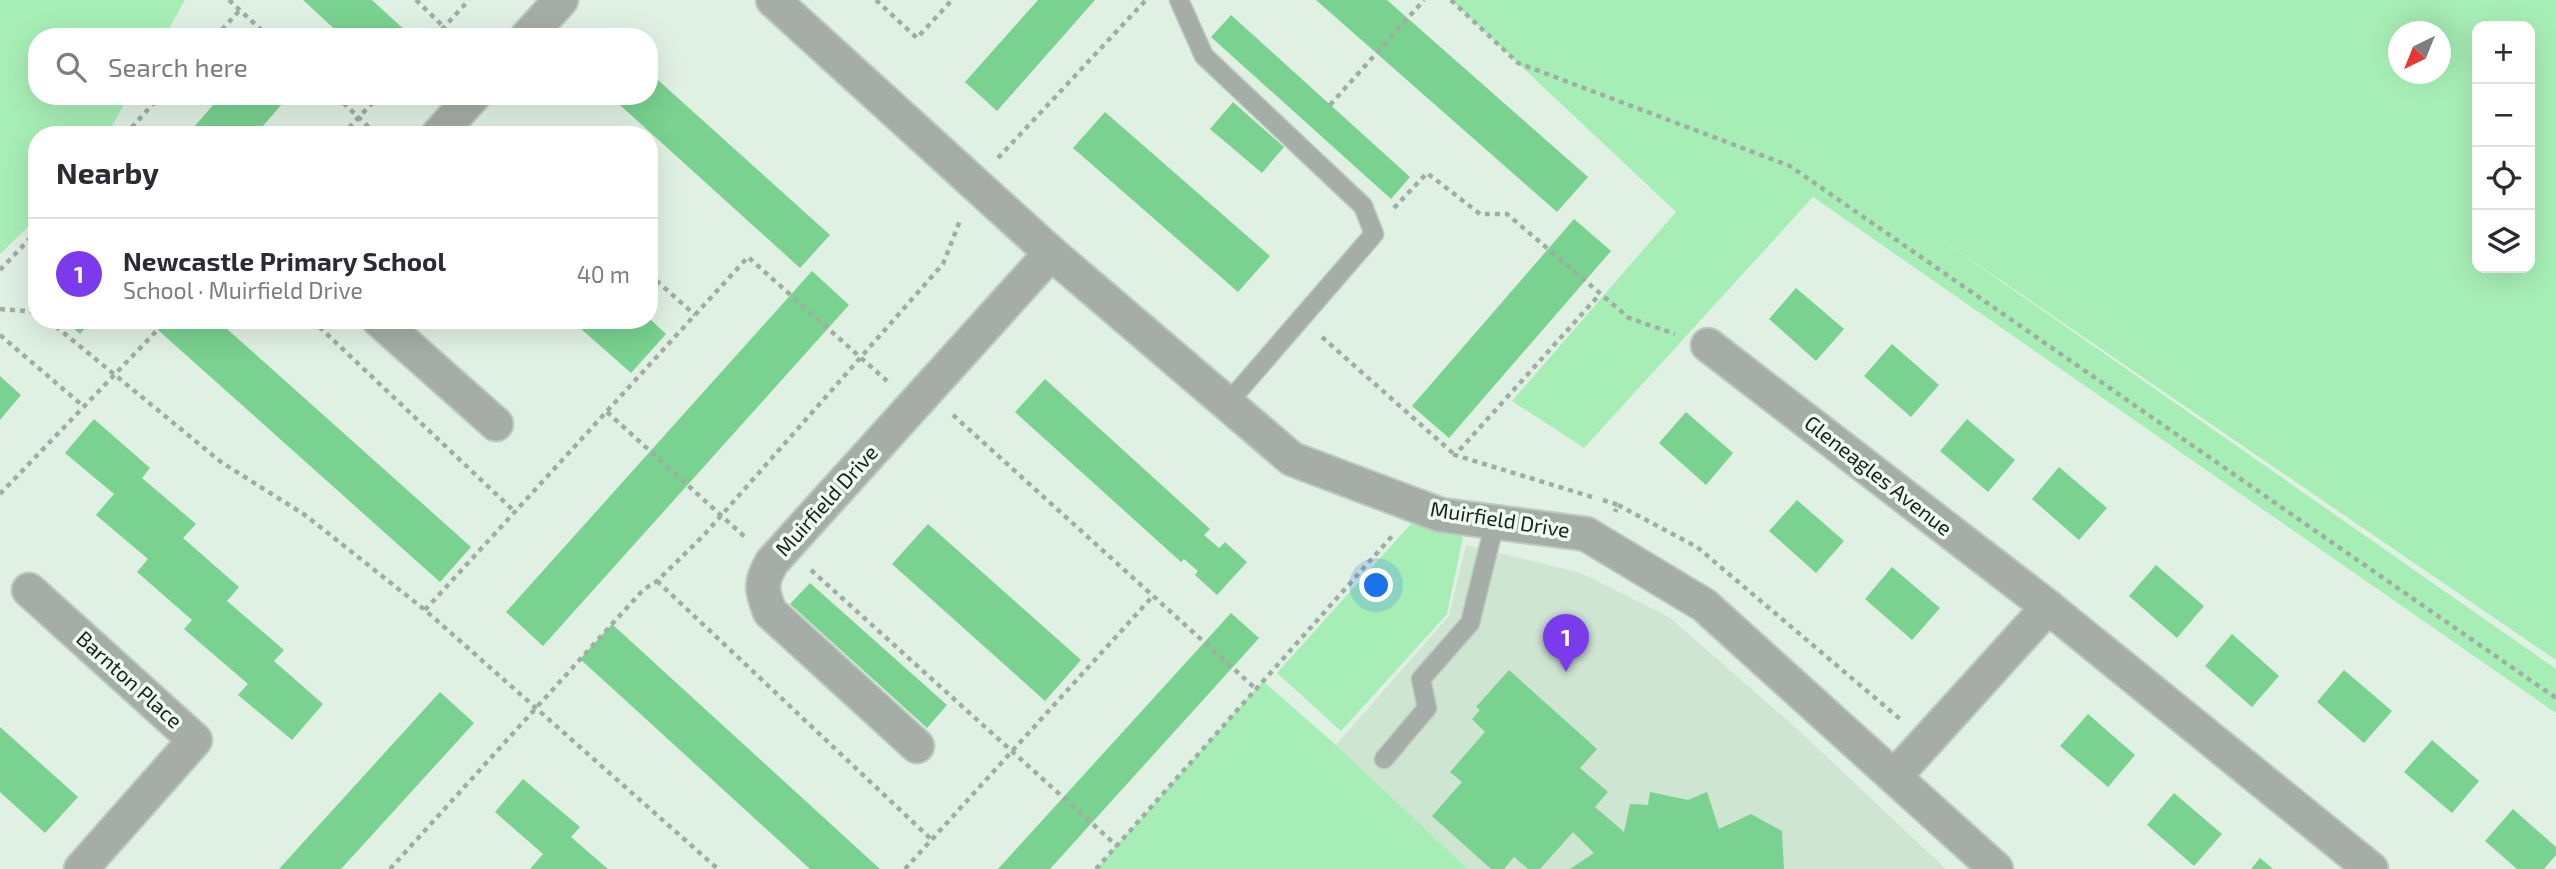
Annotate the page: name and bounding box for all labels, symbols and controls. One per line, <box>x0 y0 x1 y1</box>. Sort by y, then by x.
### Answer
north arrow <box>2388 21 2451 84</box>
map controls <box>2472 21 2535 273</box>
button: + <box>2472 21 2535 84</box>
search box <box>28 28 658 105</box>
icon: search <box>52 48 90 86</box>
text: Search here <box>108 51 248 82</box>
button: − <box>2472 84 2535 147</box>
button: locate <box>2472 147 2535 210</box>
text: Nearby <box>56 154 159 190</box>
button: layers <box>2472 210 2535 273</box>
text: Newcastle Primary School <box>123 245 446 276</box>
text: 1 <box>74 260 84 288</box>
text: 40 m <box>577 260 630 288</box>
text: School · Muirfield Drive <box>123 276 363 304</box>
street label: Gleneagles Avenue <box>1800 410 1958 540</box>
street label: Muirfield Drive <box>769 439 882 561</box>
street label: Muirfield Drive <box>1429 495 1572 542</box>
your location <box>1359 568 1393 602</box>
pin: 1 <box>1543 614 1589 672</box>
street label: Barnton Place <box>72 625 188 733</box>

